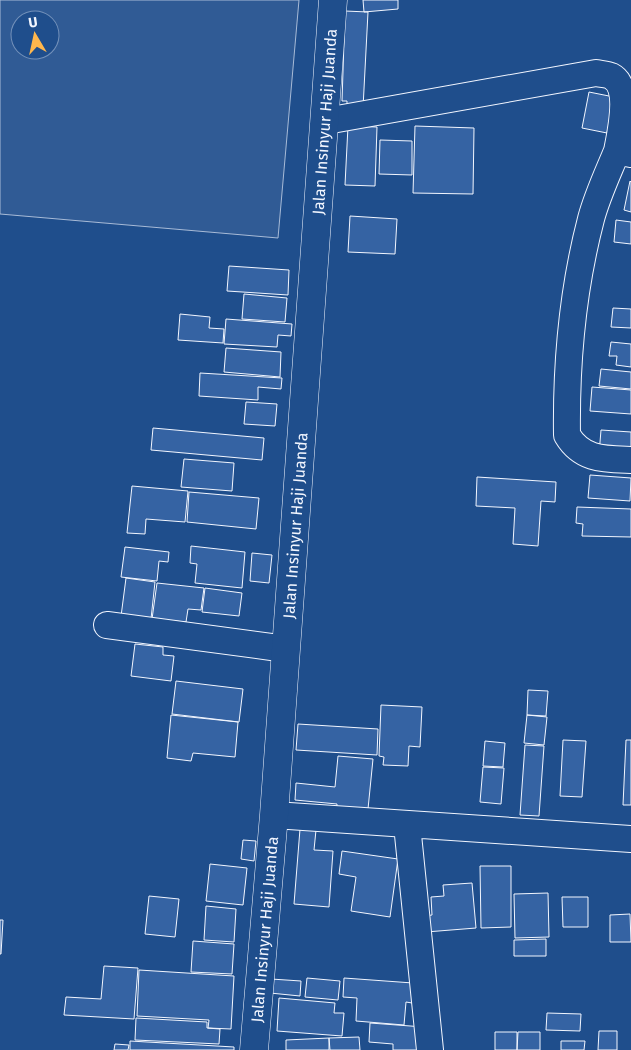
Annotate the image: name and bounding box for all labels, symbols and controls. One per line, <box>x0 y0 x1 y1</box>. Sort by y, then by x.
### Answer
north arrow <box>10 10 60 60</box>
text: U <box>27 14 39 32</box>
street label: Jalan Insinyur Haji Juanda <box>308 28 340 215</box>
street label: Jalan Insinyur Haji Juanda <box>279 432 311 619</box>
street label: Jalan Insinyur Haji Juanda <box>247 836 282 1023</box>

